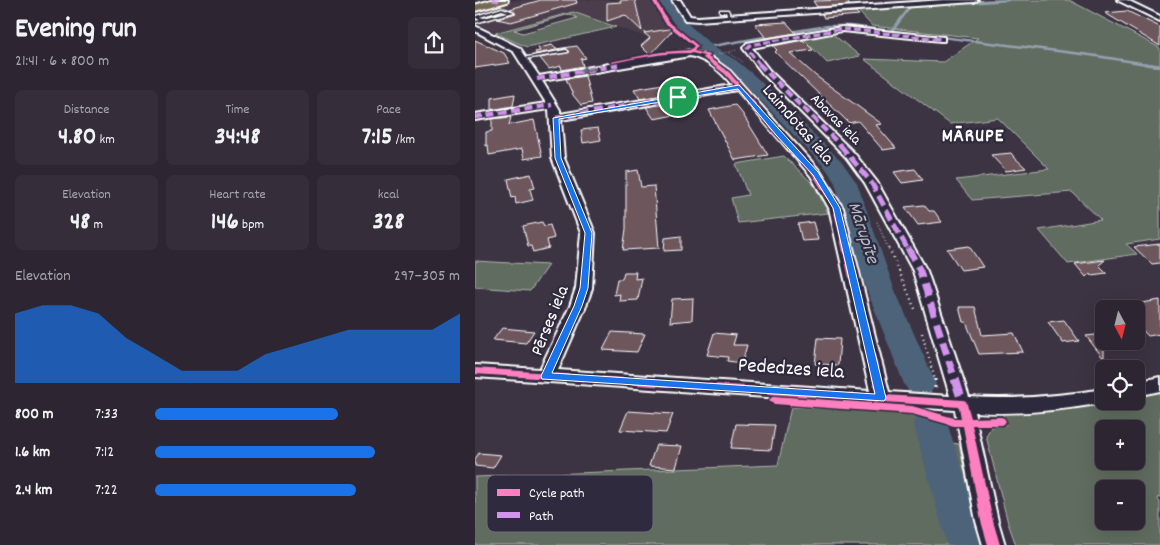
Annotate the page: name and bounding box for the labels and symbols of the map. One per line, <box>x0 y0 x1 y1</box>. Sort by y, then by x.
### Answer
one-way arrow <box>580 66 596 76</box>
pin <box>657 76 699 118</box>
street label: Laimdotas iela <box>755 80 839 171</box>
street label: Abavas iela <box>804 89 866 151</box>
district label: MĀRUPE <box>942 124 1004 151</box>
water label: Mārupīte <box>839 199 885 269</box>
street label: Pērses iela <box>526 282 577 360</box>
north arrow <box>1095 300 1145 350</box>
street label: Pededzes iela <box>737 351 846 389</box>
legend <box>487 475 653 532</box>
text: Cycle path <box>529 484 585 504</box>
text: Path <box>529 507 554 527</box>

